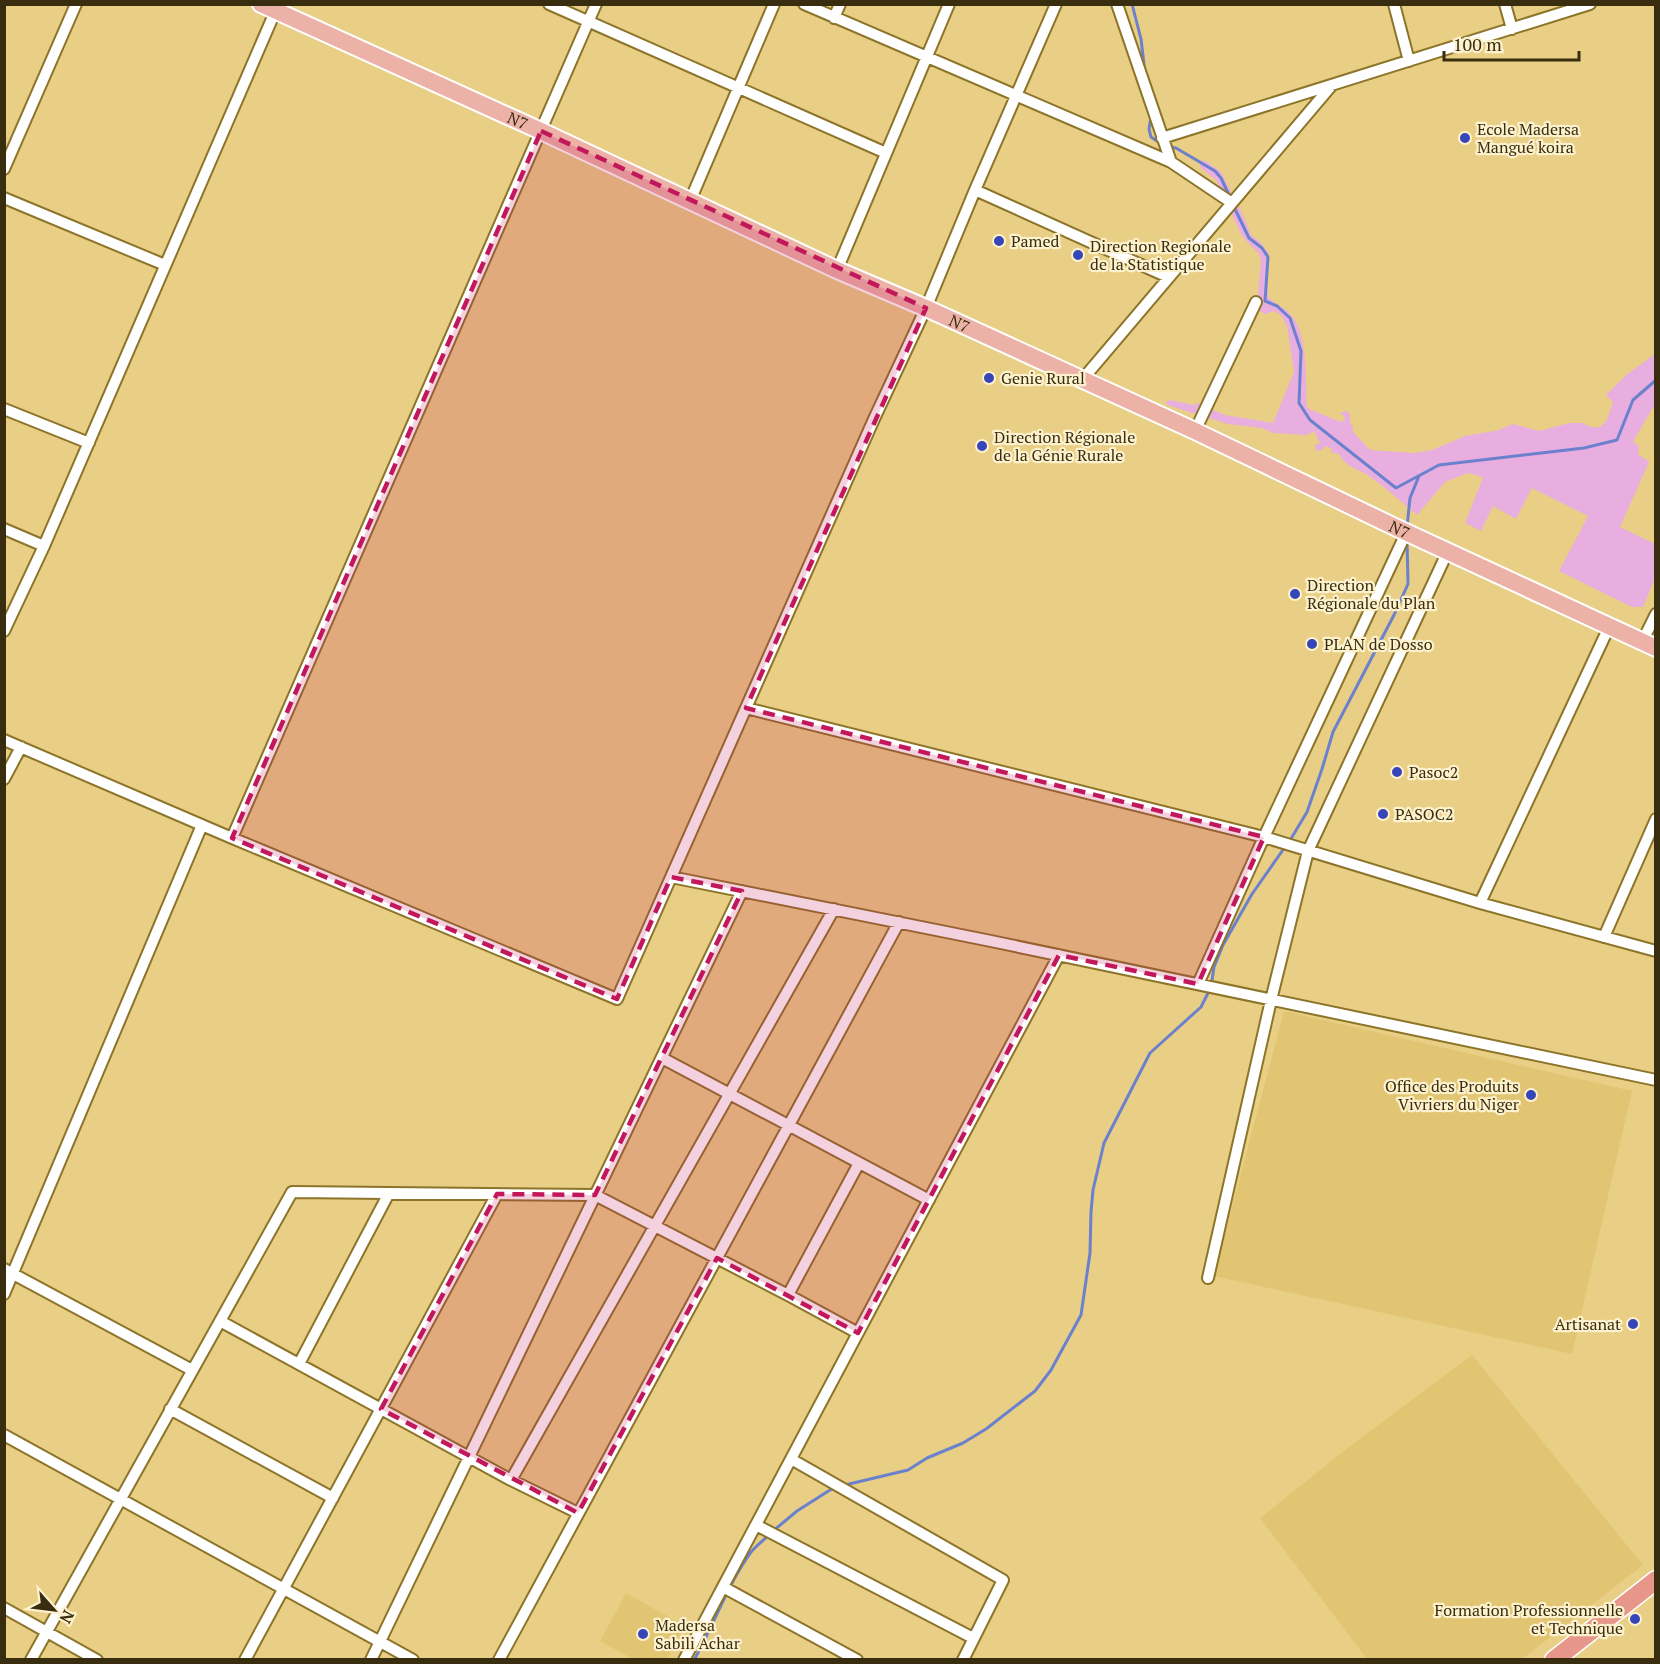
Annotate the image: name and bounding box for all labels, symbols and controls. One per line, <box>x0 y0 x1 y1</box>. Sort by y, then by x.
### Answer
scale bar <box>1444 24 1579 62</box>
text: 100 m <box>1453 32 1502 56</box>
street label: N7 <box>504 106 532 135</box>
place label: Ecole Madersa Mangué koira <box>1477 118 1579 158</box>
marker: Ecole Madersa Mangué koira <box>1458 131 1472 145</box>
place label: Pamed <box>1011 230 1059 252</box>
marker: Pamed <box>992 234 1006 248</box>
place label: Direction Regionale de la Statistique <box>1090 235 1231 275</box>
marker: Direction Regionale de la Statistique <box>1071 248 1085 262</box>
street label: N7 <box>946 309 973 338</box>
place label: Genie Rural <box>1001 367 1085 389</box>
marker: Genie Rural <box>982 371 996 385</box>
place label: Direction Régionale de la Génie Rurale <box>994 426 1135 466</box>
marker: Direction Régionale de la Génie Rurale <box>975 439 989 453</box>
street label: N7 <box>1386 515 1413 544</box>
place label: Direction Régionale du Plan <box>1307 574 1436 614</box>
marker: Direction Régionale du Plan <box>1288 587 1302 601</box>
place label: PLAN de Dosso <box>1324 633 1433 655</box>
marker: PLAN de Dosso <box>1305 637 1319 651</box>
place label: Pasoc2 <box>1409 761 1458 783</box>
marker: Pasoc2 <box>1390 765 1404 779</box>
place label: PASOC2 <box>1395 803 1454 825</box>
marker: PASOC2 <box>1376 807 1390 821</box>
place label: Office des Produits Vivriers du Niger <box>1385 1075 1520 1115</box>
marker: Office des Produits Vivriers du Niger <box>1524 1088 1538 1102</box>
place label: Artisanat <box>1555 1313 1621 1335</box>
marker: Artisanat <box>1626 1317 1640 1331</box>
north arrow <box>24 1580 84 1640</box>
place label: Formation Professionnelle et Technique <box>1434 1599 1623 1639</box>
text: N <box>55 1607 80 1628</box>
marker: Formation Professionnelle et Technique <box>1628 1612 1642 1626</box>
place label: Madersa Sabili Achar <box>655 1614 741 1654</box>
marker: Madersa Sabili Achar <box>636 1627 650 1641</box>

